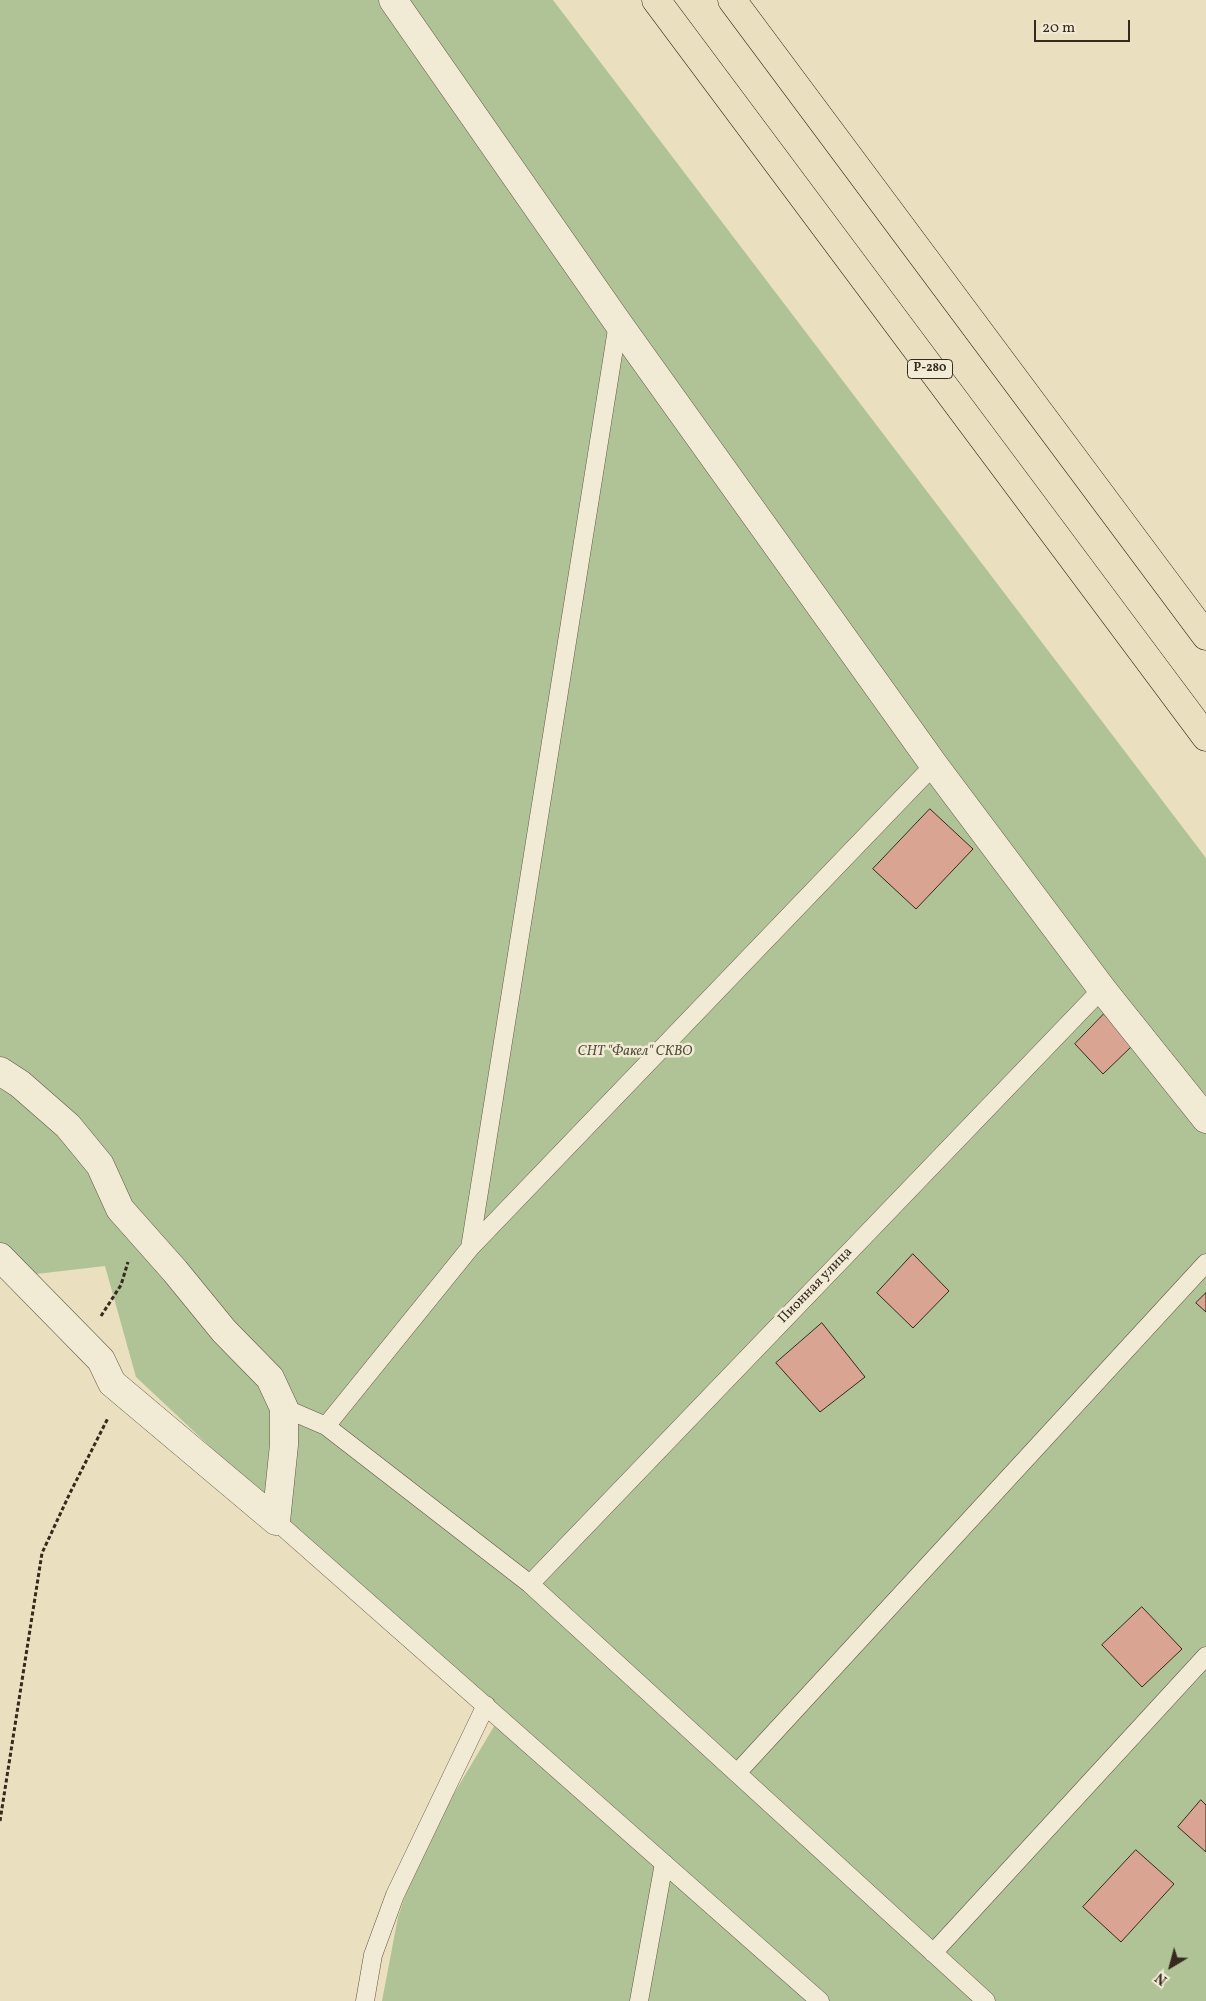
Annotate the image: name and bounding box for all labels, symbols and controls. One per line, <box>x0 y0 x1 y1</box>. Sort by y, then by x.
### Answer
scale bar <box>1036 10 1132 42</box>
text: 20 m <box>1042 18 1075 39</box>
road number: Р-280 <box>908 359 952 378</box>
park label: СНТ "Факел" СКВО <box>578 1044 692 1060</box>
street label: Пионная улица <box>775 1244 857 1328</box>
north arrow <box>1146 1941 1196 1991</box>
text: N <box>1152 1968 1171 1989</box>

